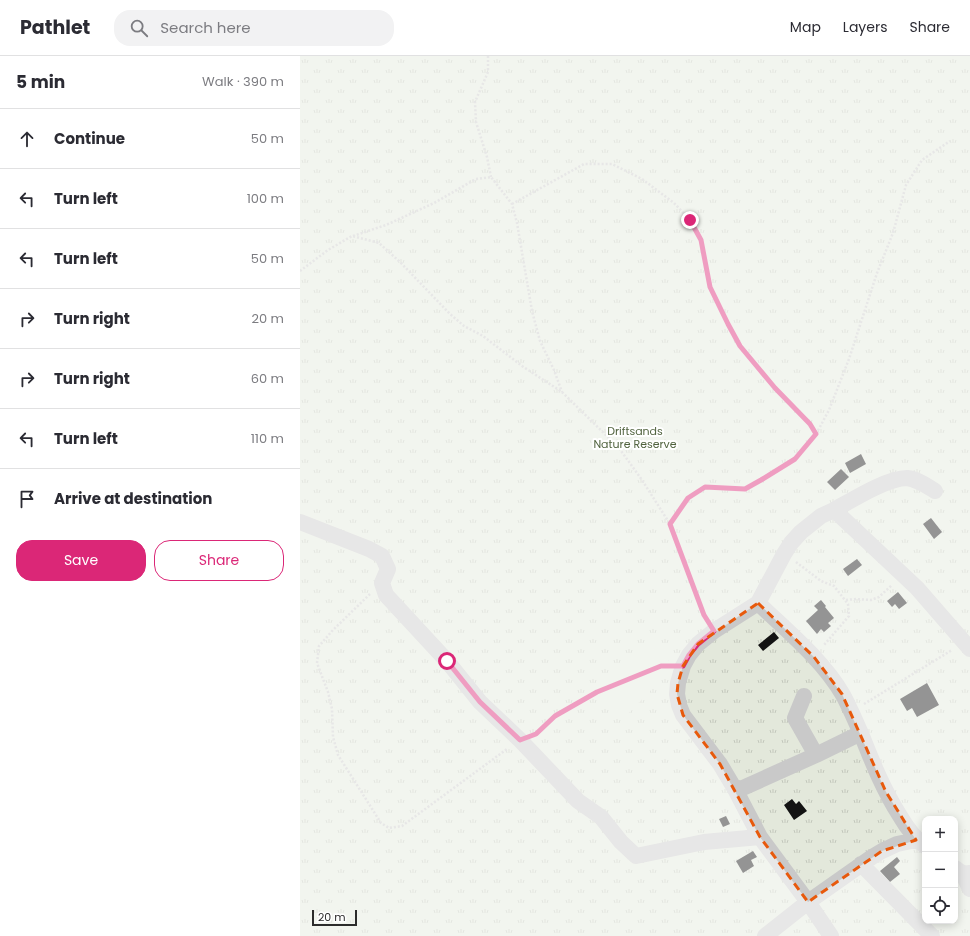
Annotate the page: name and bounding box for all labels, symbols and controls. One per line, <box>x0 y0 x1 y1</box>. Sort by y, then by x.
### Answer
search box <box>114 10 394 46</box>
text: Pathlet <box>20 14 90 41</box>
icon: search <box>128 17 150 39</box>
text: Search here <box>160 17 251 38</box>
text: Map <box>790 17 821 37</box>
text: Layers <box>843 17 887 37</box>
text: Share <box>909 17 950 37</box>
text: 5 min <box>16 70 65 94</box>
text: Walk · 390 m <box>202 72 284 91</box>
icon: ahead <box>16 128 38 150</box>
text: Continue <box>54 128 125 149</box>
text: 50 m <box>251 129 284 148</box>
icon: left <box>16 188 38 210</box>
text: Turn left <box>54 188 118 209</box>
text: 100 m <box>247 189 284 208</box>
route end <box>681 211 699 229</box>
icon: left <box>16 248 38 270</box>
text: Turn left <box>54 248 118 269</box>
text: 50 m <box>251 249 284 268</box>
icon: right <box>16 308 38 330</box>
text: Turn right <box>54 308 130 329</box>
text: 20 m <box>251 309 284 328</box>
icon: right <box>16 368 38 390</box>
text: Turn right <box>54 368 130 389</box>
text: 60 m <box>251 369 284 388</box>
park label: Driftsands Nature Reserve <box>593 423 677 452</box>
icon: left <box>16 428 38 450</box>
text: Turn left <box>54 428 118 449</box>
text: 110 m <box>251 429 284 448</box>
icon: arrive <box>16 488 38 510</box>
text: Arrive at destination <box>54 488 212 509</box>
button: Save <box>16 540 146 581</box>
button: Share <box>154 540 284 581</box>
route start <box>438 652 456 670</box>
map controls <box>922 816 958 924</box>
button: + <box>922 816 958 852</box>
button: − <box>922 852 958 888</box>
button: locate <box>922 888 958 924</box>
scale bar <box>312 908 357 927</box>
text: 20 m <box>318 909 346 925</box>

